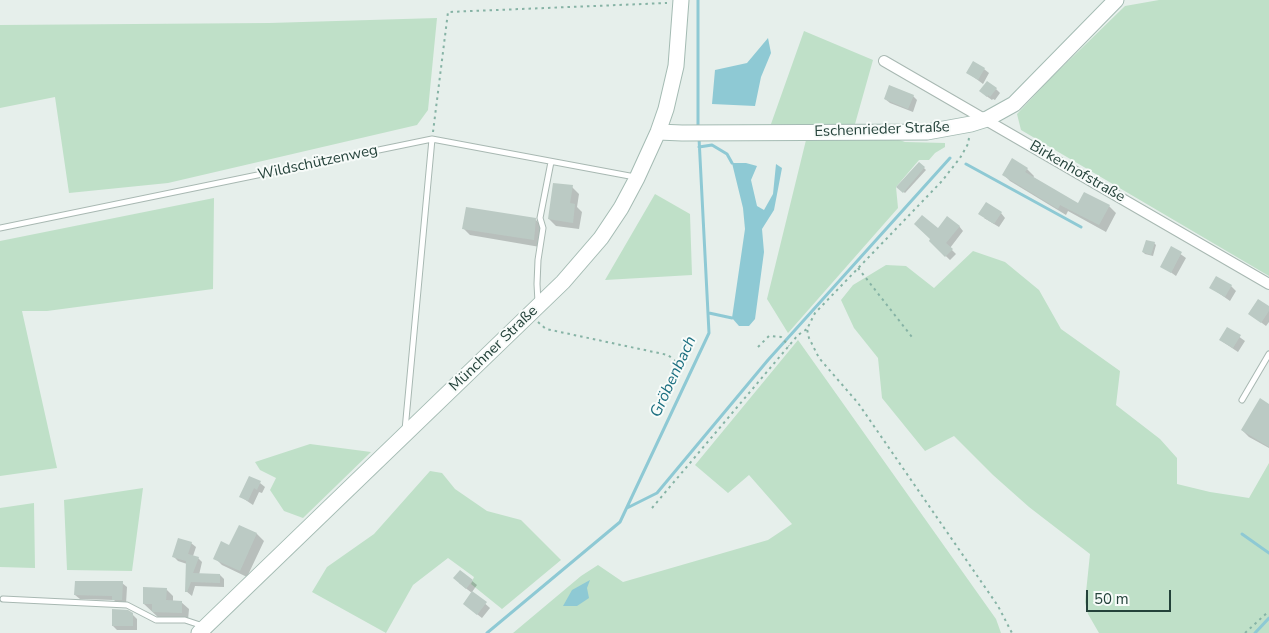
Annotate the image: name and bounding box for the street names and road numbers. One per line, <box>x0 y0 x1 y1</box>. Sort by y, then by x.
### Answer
street label: Eschenrieder Straße <box>814 119 950 141</box>
street label: Birkenhofstraße <box>1026 137 1128 207</box>
street label: Wildschützenweg <box>256 142 380 184</box>
street label: Münchner Straße <box>446 302 542 396</box>

